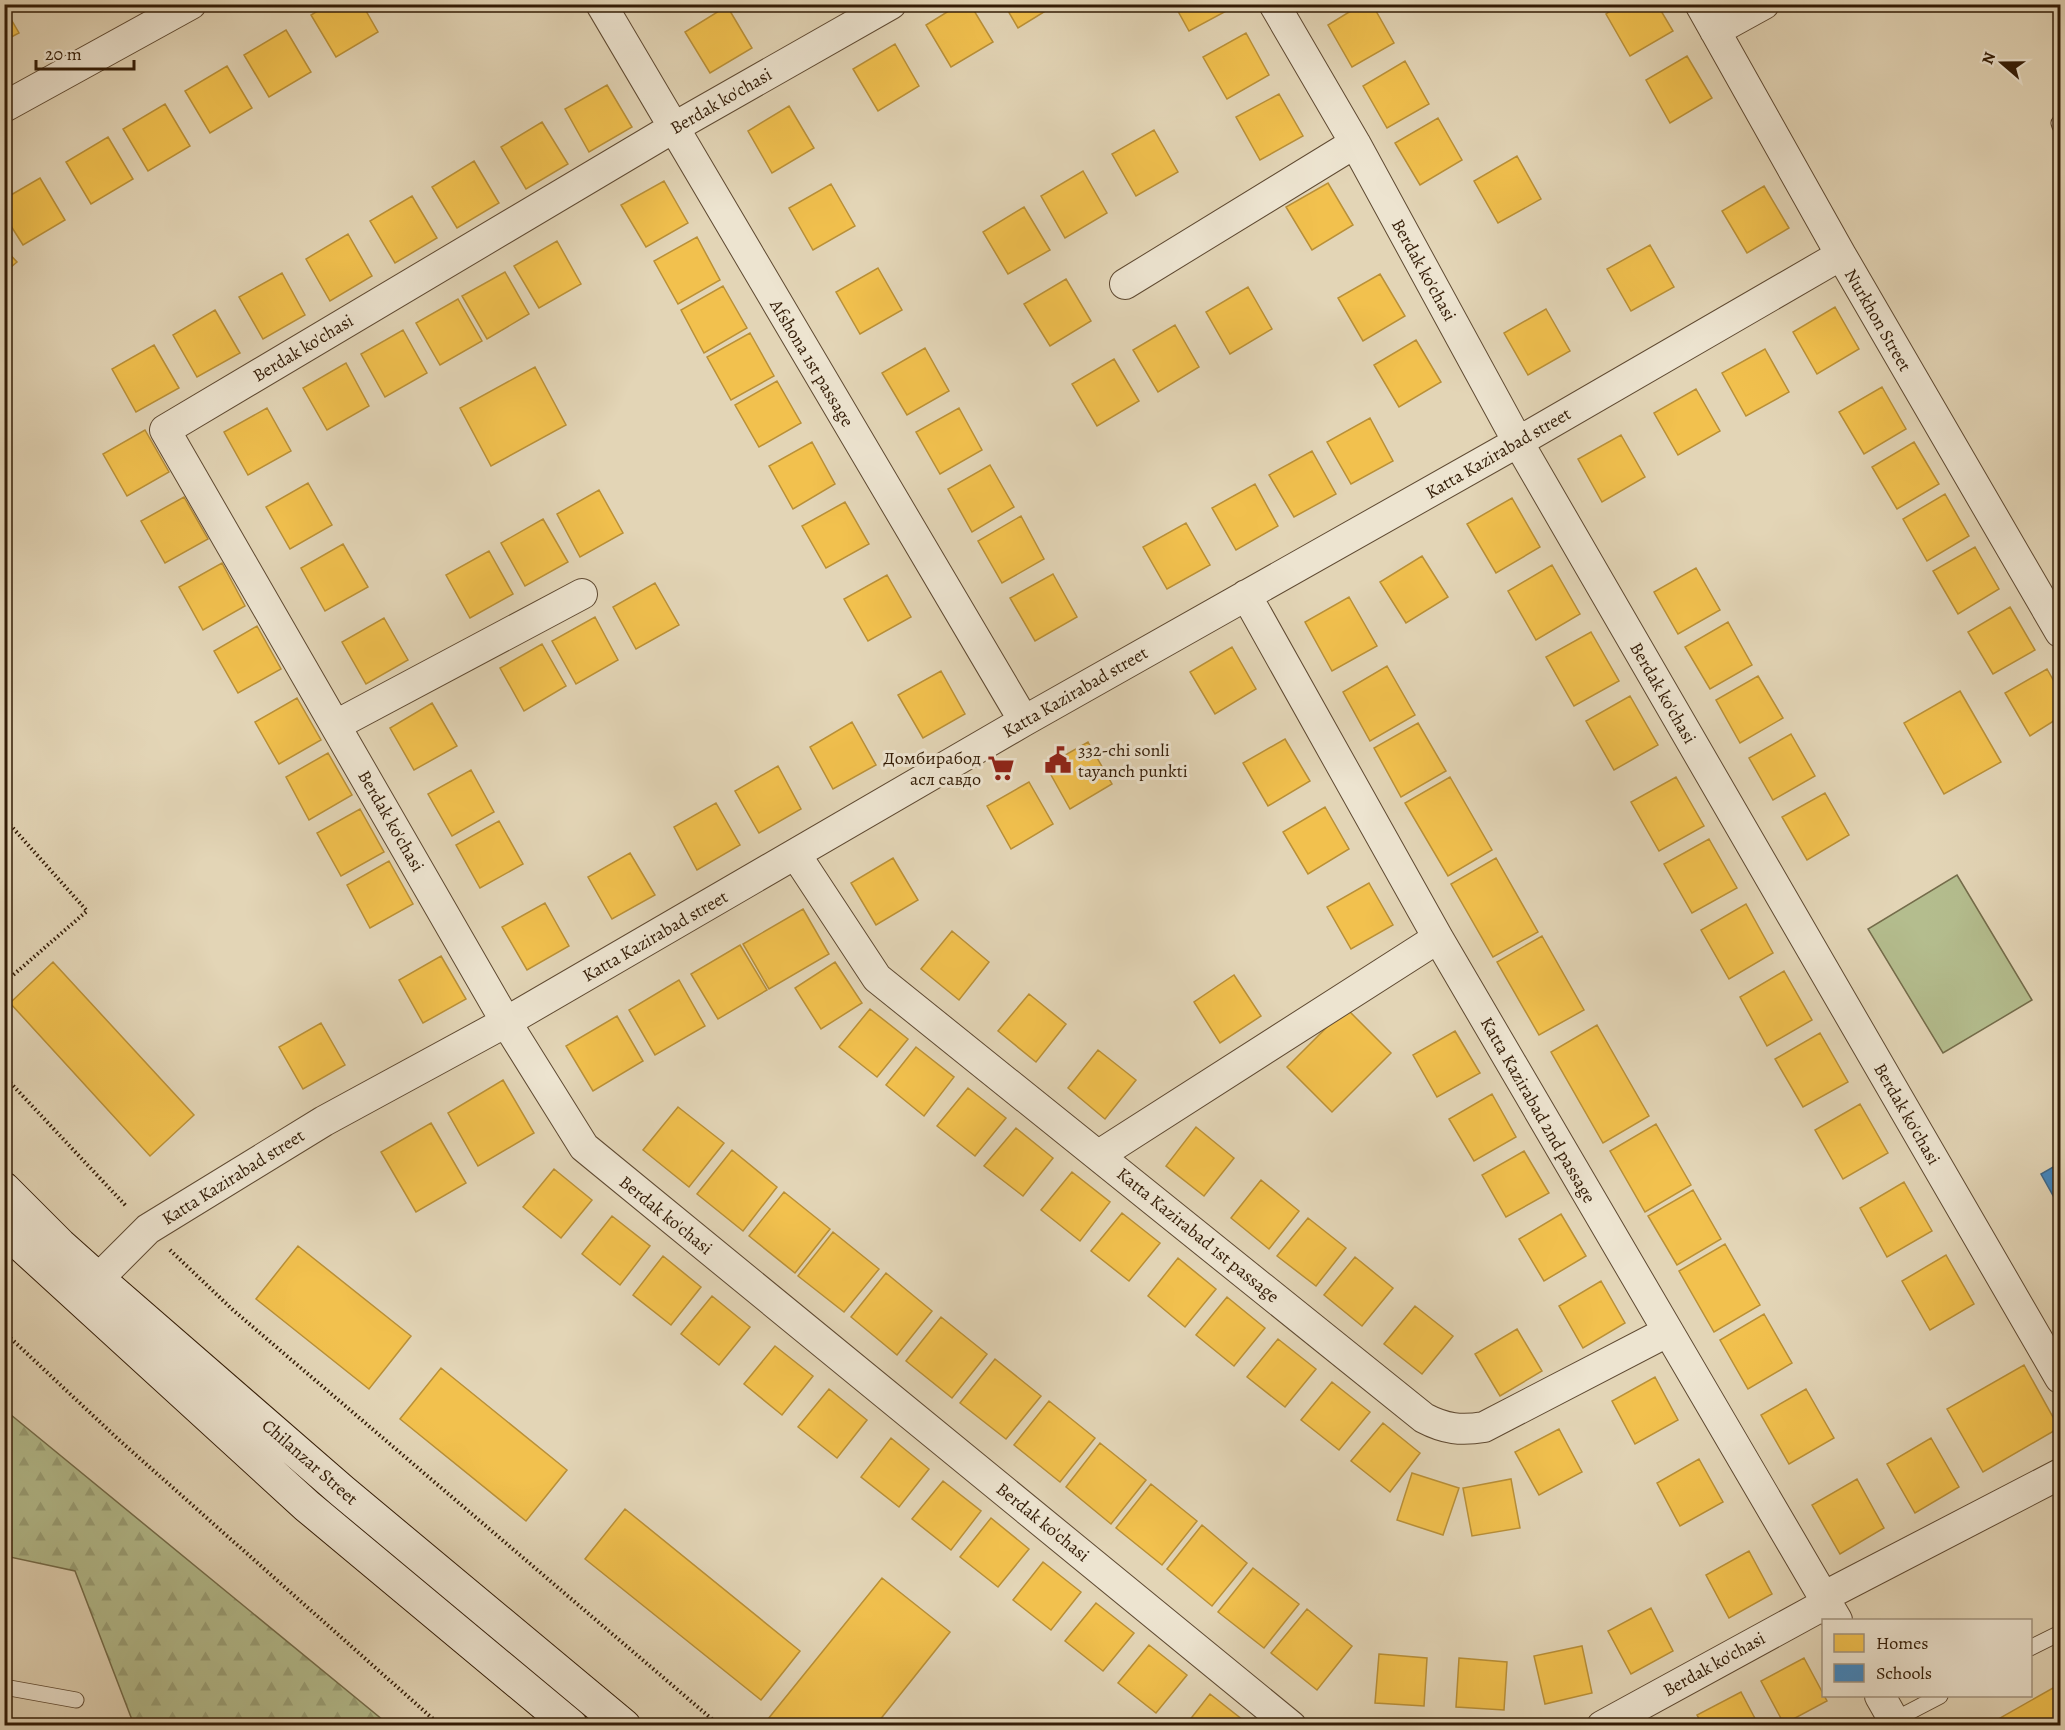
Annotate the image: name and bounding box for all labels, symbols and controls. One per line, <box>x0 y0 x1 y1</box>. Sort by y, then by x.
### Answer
scale bar <box>36 33 134 71</box>
north arrow <box>1972 33 2032 93</box>
text: 20 m <box>45 42 82 66</box>
text: N <box>1977 49 2001 67</box>
street label: Berdak ko'chasi <box>666 62 776 140</box>
street label: Berdak ko'chasi <box>1386 215 1462 325</box>
street label: Nurkhon Street <box>1839 264 1917 376</box>
street label: Afshona 1st passage <box>764 294 860 431</box>
street label: Berdak ko'chasi <box>248 308 358 388</box>
street label: Katta Kazirabad street <box>1421 402 1575 504</box>
street label: Berdak ko'chasi <box>1624 638 1702 748</box>
street label: Katta Kazirabad street <box>998 641 1152 743</box>
place label: 332-chi sonli tayanch punkti <box>1078 738 1188 783</box>
public building icon: 332-chi sonli tayanch punkti <box>1043 745 1073 775</box>
place label: Домбирабод асл савдо <box>883 746 981 791</box>
supermarket icon: Домбирабод асл савдо <box>986 753 1016 783</box>
street label: Berdak ko'chasi <box>352 766 430 876</box>
street label: Katta Kazirabad street <box>578 885 732 987</box>
street label: Katta Kazirabad 2nd passage <box>1475 1012 1601 1208</box>
street label: Berdak ko'chasi <box>1868 1059 1946 1169</box>
street label: Katta Kazirabad street <box>157 1123 309 1231</box>
street label: Katta Kazirabad 1st passage <box>1112 1162 1284 1308</box>
street label: Berdak ko'chasi <box>614 1170 718 1260</box>
street label: Chilanzar Street <box>257 1414 363 1510</box>
street label: Berdak ko'chasi <box>991 1477 1095 1567</box>
legend <box>1822 1619 2032 1697</box>
street label: Berdak ko'chasi <box>1659 1626 1769 1702</box>
text: Homes <box>1876 1631 1928 1655</box>
text: Schools <box>1876 1661 1932 1685</box>

